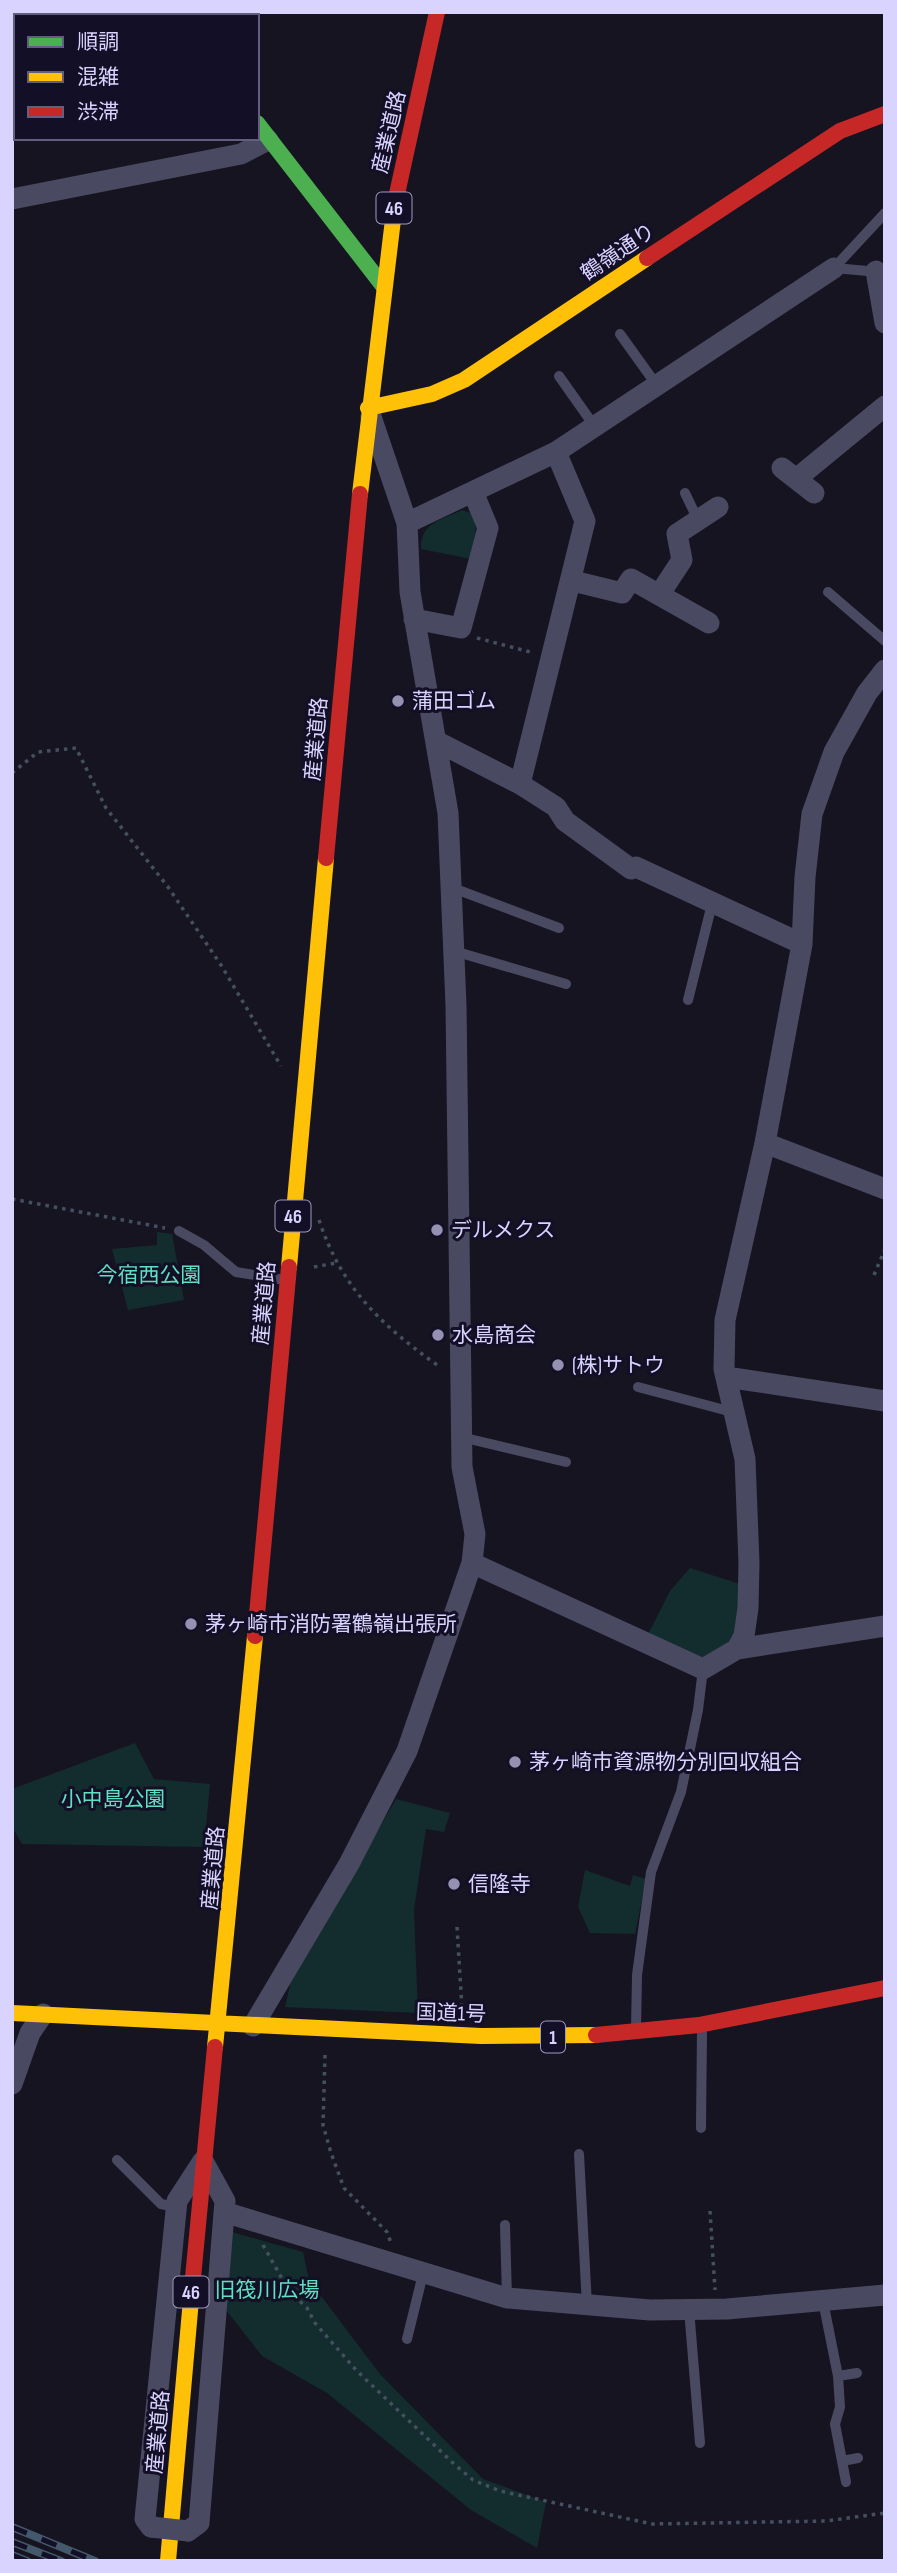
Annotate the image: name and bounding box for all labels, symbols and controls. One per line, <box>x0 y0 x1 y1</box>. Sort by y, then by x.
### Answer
legend <box>14 14 259 140</box>
text: 順調 <box>77 30 119 55</box>
text: 混雑 <box>77 65 119 90</box>
street label: 産業道路 <box>368 88 411 176</box>
text: 渋滞 <box>77 100 119 125</box>
road number: 46 <box>376 192 412 224</box>
street label: 鶴嶺通り <box>576 219 660 286</box>
place label: 蒲田ゴム <box>412 689 496 714</box>
marker: 蒲田ゴム <box>390 693 406 709</box>
street label: 産業道路 <box>300 696 333 782</box>
road number: 46 <box>276 1200 310 1232</box>
place label: デルメクス <box>451 1218 555 1243</box>
marker: デルメクス <box>429 1222 445 1238</box>
street label: 産業道路 <box>248 1260 281 1346</box>
park label: 今宿西公園 <box>97 1263 202 1288</box>
place label: 水島商会 <box>452 1323 536 1348</box>
marker: 水島商会 <box>430 1327 446 1343</box>
place label: (株)サトウ <box>572 1353 665 1378</box>
marker: (株)サトウ <box>550 1357 566 1373</box>
place label: 茅ヶ崎市消防署鶴嶺出張所 <box>205 1612 457 1637</box>
marker: 茅ヶ崎市消防署鶴嶺出張所 <box>183 1616 199 1632</box>
place label: 茅ヶ崎市資源物分別回収組合 <box>529 1750 802 1775</box>
marker: 茅ヶ崎市資源物分別回収組合 <box>507 1754 523 1770</box>
park label: 小中島公園 <box>61 1787 166 1812</box>
street label: 産業道路 <box>197 1825 230 1911</box>
place label: 信隆寺 <box>468 1872 531 1897</box>
marker: 信隆寺 <box>446 1876 462 1892</box>
street label: 国道1号 <box>415 2000 487 2027</box>
road number: 1 <box>541 2022 565 2052</box>
road number: 46 <box>174 2276 208 2308</box>
park label: 旧筏川広場 <box>215 2278 320 2303</box>
street label: 産業道路 <box>142 2389 175 2475</box>

